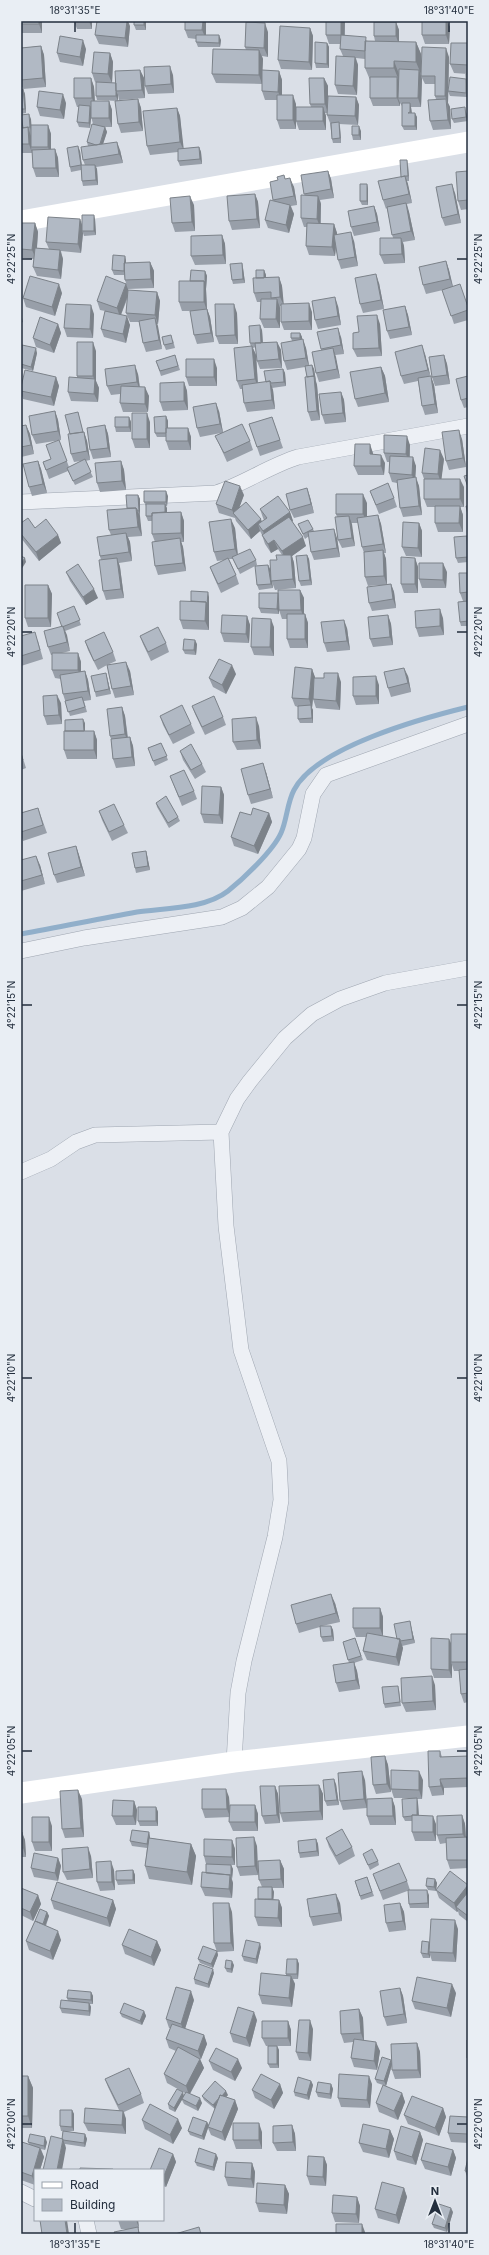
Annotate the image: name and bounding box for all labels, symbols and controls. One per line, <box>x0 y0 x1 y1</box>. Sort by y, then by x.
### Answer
text: 18°31'35"E <box>50 4 100 16</box>
text: 18°31'40"E <box>424 4 474 16</box>
text: 4°22'25"N <box>5 234 17 284</box>
text: 4°22'25"N <box>472 234 484 284</box>
text: 4°22'20"N <box>5 607 17 657</box>
text: 4°22'20"N <box>472 607 484 657</box>
text: 4°22'15"N <box>5 981 17 1029</box>
text: 4°22'15"N <box>472 981 484 1029</box>
text: 4°22'10"N <box>5 1354 17 1402</box>
text: 4°22'10"N <box>472 1354 484 1402</box>
text: 4°22'05"N <box>5 1726 17 1776</box>
text: 4°22'05"N <box>472 1726 484 1776</box>
text: 4°22'00"N <box>5 2099 17 2149</box>
text: 4°22'00"N <box>472 2099 484 2149</box>
legend <box>34 2169 164 2221</box>
text: Road <box>70 2177 99 2192</box>
north arrow <box>415 2181 455 2221</box>
text: N <box>431 2184 439 2198</box>
text: Building <box>70 2197 115 2212</box>
text: 18°31'35"E <box>50 2238 100 2250</box>
text: 18°31'40"E <box>424 2238 474 2250</box>

